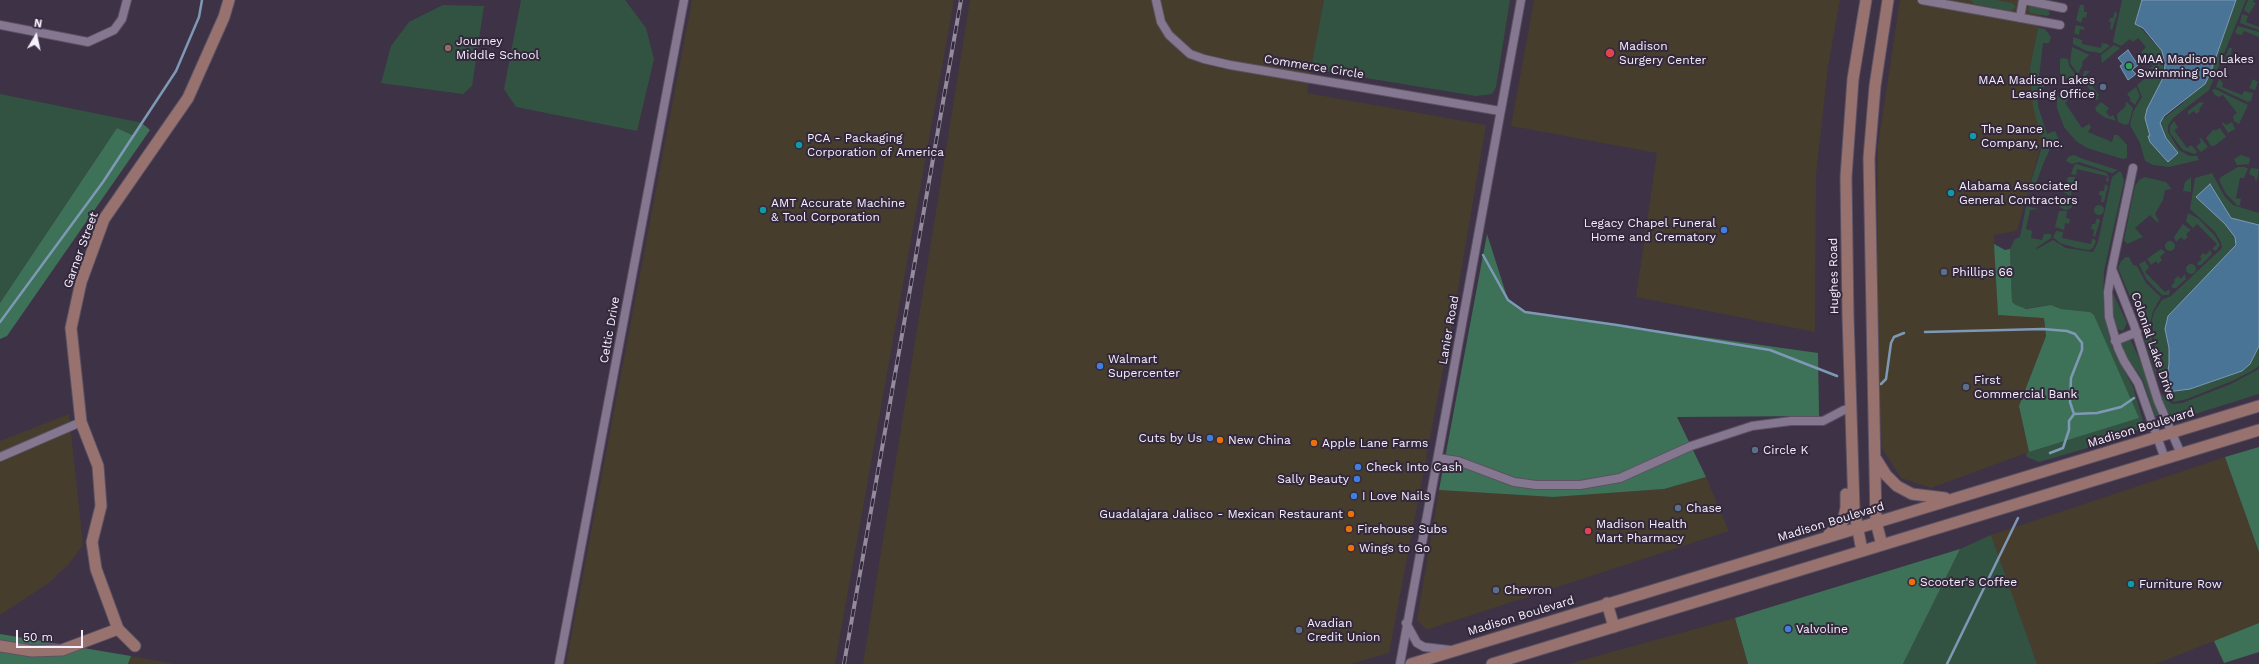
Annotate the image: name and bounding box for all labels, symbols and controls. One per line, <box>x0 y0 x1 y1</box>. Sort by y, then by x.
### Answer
north arrow <box>16 16 56 56</box>
text: N <box>33 17 43 31</box>
place label: Journey Middle School <box>456 34 539 62</box>
place label: Madison Surgery Center <box>1619 39 1706 67</box>
marker: Journey Middle School <box>443 43 453 53</box>
marker: Madison Surgery Center <box>1604 47 1616 59</box>
street label: Commerce Circle <box>1263 52 1365 82</box>
place label: MAA Madison Lakes Swimming Pool <box>2137 52 2254 80</box>
marker: MAA Madison Lakes Swimming Pool <box>2124 61 2134 71</box>
place label: MAA Madison Lakes Leasing Office <box>1978 73 2095 101</box>
marker: MAA Madison Lakes Leasing Office <box>2098 82 2108 92</box>
place label: The Dance Company, Inc. <box>1981 122 2063 150</box>
place label: PCA - Packaging Corporation of America <box>807 131 944 159</box>
marker: The Dance Company, Inc. <box>1968 131 1978 141</box>
marker: PCA - Packaging Corporation of America <box>794 140 804 150</box>
place label: Alabama Associated General Contractors <box>1959 179 2078 207</box>
marker: Alabama Associated General Contractors <box>1946 188 1956 198</box>
place label: AMT Accurate Machine & Tool Corporation <box>771 196 905 224</box>
marker: AMT Accurate Machine & Tool Corporation <box>758 205 768 215</box>
street label: Garner Street <box>61 210 101 290</box>
place label: Legacy Chapel Funeral Home and Crematory <box>1584 216 1716 244</box>
marker: Legacy Chapel Funeral Home and Crematory <box>1719 225 1729 235</box>
street label: Hughes Road <box>1826 238 1842 314</box>
place label: Phillips 66 <box>1952 265 2013 279</box>
marker: Phillips 66 <box>1939 267 1949 277</box>
street label: Colonial Lake Drive <box>2128 290 2178 402</box>
street label: Lanier Road <box>1436 294 1462 366</box>
street label: Celtic Drive <box>597 296 623 364</box>
place label: Walmart Supercenter <box>1108 352 1180 380</box>
marker: Walmart Supercenter <box>1095 361 1105 371</box>
place label: First Commercial Bank <box>1974 373 2077 401</box>
marker: First Commercial Bank <box>1961 382 1971 392</box>
street label: Madison Boulevard <box>2086 405 2196 451</box>
place label: Cuts by Us <box>1139 431 1202 445</box>
marker: Cuts by Us <box>1205 433 1215 443</box>
place label: New China <box>1228 433 1291 447</box>
marker: New China <box>1215 435 1225 445</box>
place label: Apple Lane Farms <box>1322 436 1428 450</box>
marker: Apple Lane Farms <box>1309 438 1319 448</box>
place label: Circle K <box>1763 443 1808 457</box>
marker: Circle K <box>1750 445 1760 455</box>
place label: Check Into Cash <box>1366 460 1462 474</box>
marker: Check Into Cash <box>1353 462 1363 472</box>
place label: Sally Beauty <box>1277 472 1349 486</box>
marker: Sally Beauty <box>1352 474 1362 484</box>
place label: I Love Nails <box>1362 489 1430 503</box>
marker: I Love Nails <box>1349 491 1359 501</box>
street label: Madison Boulevard <box>1776 499 1886 545</box>
place label: Chase <box>1686 501 1722 515</box>
marker: Chase <box>1673 503 1683 513</box>
place label: Guadalajara Jalisco - Mexican Restaurant <box>1099 507 1343 521</box>
marker: Guadalajara Jalisco - Mexican Restaurant <box>1346 509 1356 519</box>
place label: Madison Health Mart Pharmacy <box>1596 517 1687 545</box>
place label: Firehouse Subs <box>1357 522 1447 536</box>
marker: Firehouse Subs <box>1344 524 1354 534</box>
marker: Madison Health Mart Pharmacy <box>1583 526 1593 536</box>
place label: Wings to Go <box>1359 541 1430 555</box>
marker: Wings to Go <box>1346 543 1356 553</box>
place label: Scooter's Coffee <box>1920 575 2017 589</box>
marker: Scooter's Coffee <box>1907 577 1917 587</box>
place label: Furniture Row <box>2139 577 2222 591</box>
marker: Furniture Row <box>2126 579 2136 589</box>
place label: Chevron <box>1504 583 1552 597</box>
marker: Chevron <box>1491 585 1501 595</box>
street label: Madison Boulevard <box>1466 593 1576 639</box>
place label: Avadian Credit Union <box>1307 616 1380 644</box>
scale bar <box>18 622 85 648</box>
place label: Valvoline <box>1796 622 1848 636</box>
marker: Valvoline <box>1783 624 1793 634</box>
marker: Avadian Credit Union <box>1294 625 1304 635</box>
text: 50 m <box>23 630 53 644</box>

